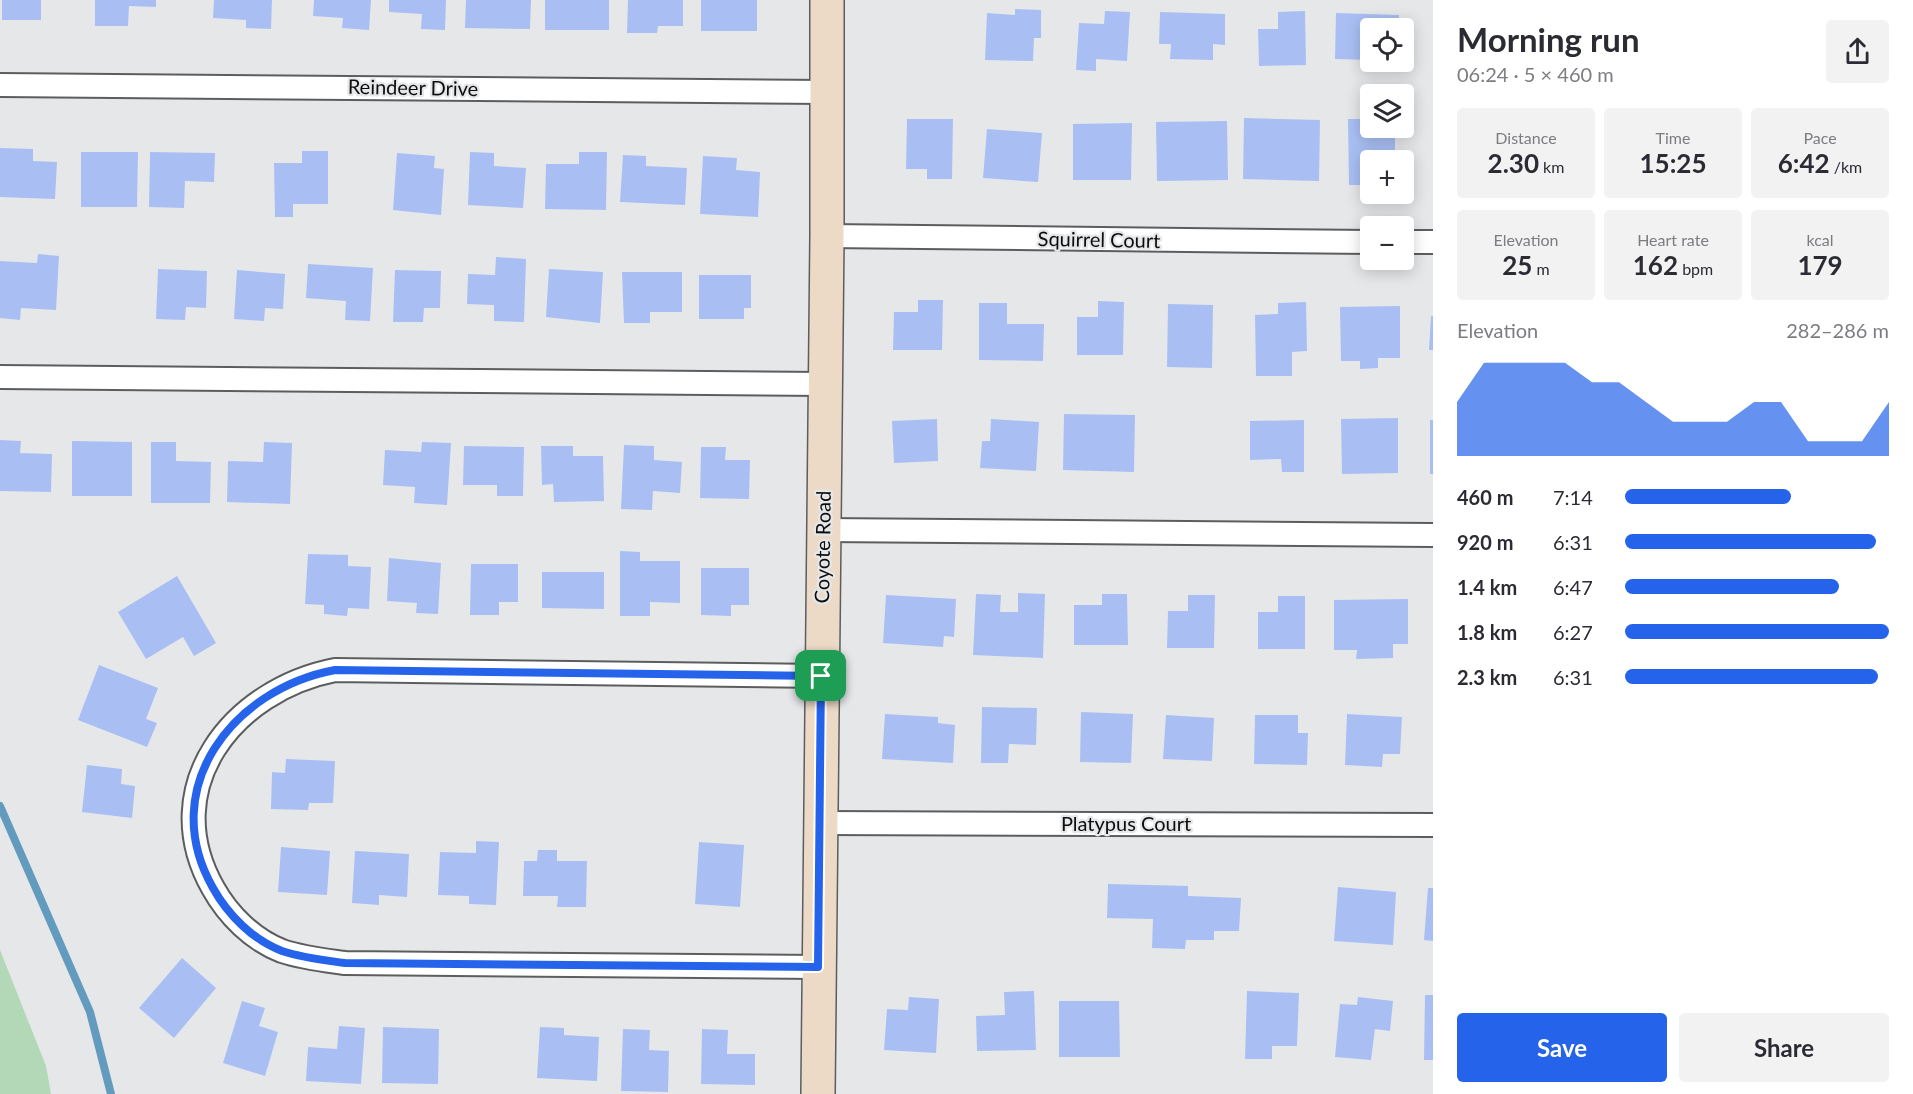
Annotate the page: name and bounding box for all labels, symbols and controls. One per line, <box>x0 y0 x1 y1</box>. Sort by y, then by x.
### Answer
map controls <box>1360 18 1414 270</box>
button: locate <box>1360 18 1414 72</box>
text: Morning run <box>1457 19 1640 59</box>
button: share <box>1826 20 1889 83</box>
text: 06:24 · 5 × 460 m <box>1457 62 1614 86</box>
street label: Reindeer Drive <box>348 74 478 100</box>
button: layers <box>1360 84 1414 138</box>
text: Distance <box>1495 128 1557 147</box>
text: Time <box>1656 128 1690 147</box>
text: Pace <box>1803 128 1837 147</box>
text: 2.30 <box>1488 147 1539 179</box>
text: 15:25 <box>1639 147 1707 179</box>
text: 6:42 <box>1778 147 1830 179</box>
button: + <box>1360 150 1414 204</box>
text: km <box>1539 157 1564 176</box>
text: /km <box>1830 157 1862 176</box>
button: − <box>1360 216 1414 270</box>
street label: Squirrel Court <box>1038 226 1161 252</box>
text: Elevation <box>1494 230 1559 249</box>
text: Heart rate <box>1637 230 1709 249</box>
text: kcal <box>1806 230 1834 249</box>
text: 25 <box>1502 249 1532 281</box>
text: 162 <box>1633 249 1678 281</box>
text: 179 <box>1797 249 1843 281</box>
text: m <box>1532 259 1550 278</box>
text: bpm <box>1678 259 1713 278</box>
text: Elevation <box>1457 318 1538 342</box>
text: 282–286 m <box>1786 318 1889 342</box>
text: 460 m <box>1457 485 1513 509</box>
text: 7:14 <box>1553 485 1593 509</box>
street label: Coyote Road <box>809 491 835 603</box>
text: 920 m <box>1457 530 1513 554</box>
text: 6:31 <box>1553 530 1593 554</box>
text: 1.4 km <box>1457 575 1517 599</box>
text: 6:47 <box>1553 575 1593 599</box>
text: 1.8 km <box>1457 620 1517 644</box>
text: 6:27 <box>1553 620 1593 644</box>
pin <box>795 650 846 701</box>
icon: arrive <box>804 659 837 692</box>
text: 2.3 km <box>1457 665 1517 689</box>
text: 6:31 <box>1553 665 1593 689</box>
street label: Platypus Court <box>1061 811 1191 835</box>
button: Save <box>1457 1013 1667 1082</box>
button: Share <box>1679 1013 1889 1082</box>

